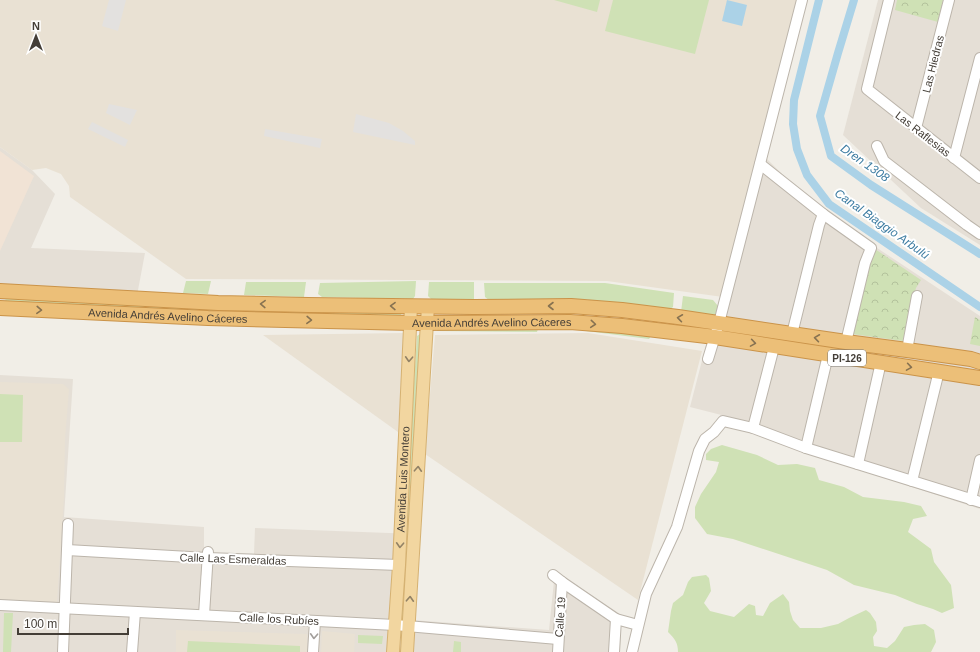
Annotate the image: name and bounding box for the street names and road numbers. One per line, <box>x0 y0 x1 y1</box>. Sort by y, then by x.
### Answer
street label: Las Hiedras <box>920 34 946 94</box>
street label: Las Raflesias <box>893 109 953 159</box>
street label: Avenida Andrés Avelino Cáceres <box>88 306 248 325</box>
street label: Avenida Andrés Avelino Cáceres <box>412 316 572 329</box>
road number: PI-126 <box>828 350 866 366</box>
street label: Avenida Luis Montero <box>395 426 411 533</box>
street label: Calle Las Esmeraldas <box>179 551 287 567</box>
street label: Calle 19 <box>553 596 567 638</box>
street label: Calle los Rubíes <box>239 611 320 627</box>

